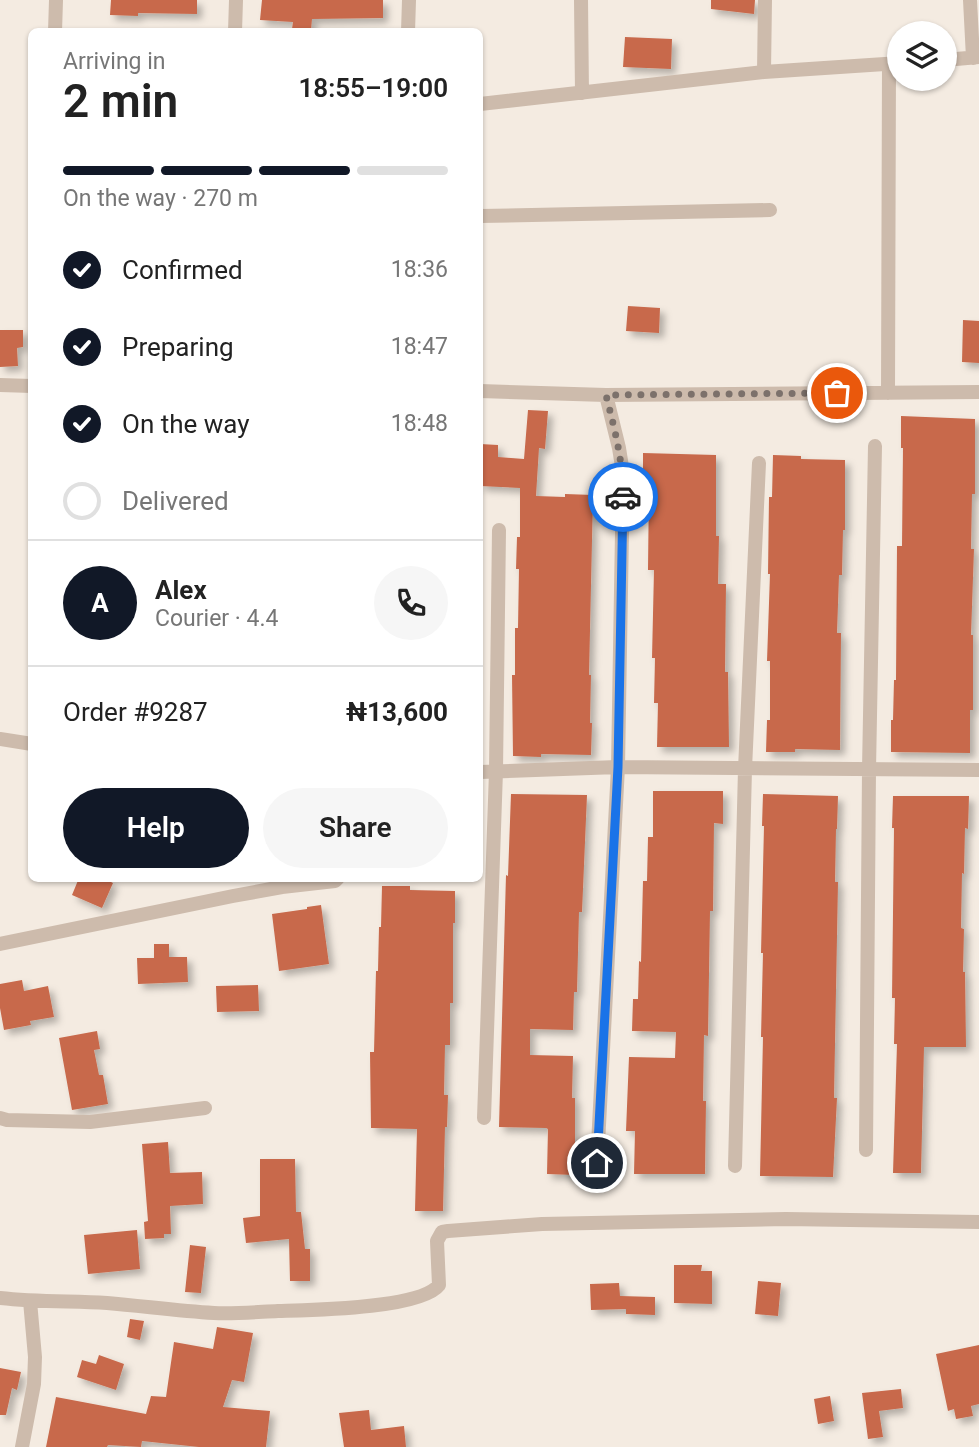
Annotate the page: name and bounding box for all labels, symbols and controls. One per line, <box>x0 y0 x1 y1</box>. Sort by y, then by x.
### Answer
map controls <box>887 21 957 91</box>
button: layers <box>887 21 957 91</box>
text: Arriving in <box>63 48 166 75</box>
text: 18:55–19:00 <box>298 73 448 103</box>
text: 2 min <box>63 74 178 128</box>
text: On the way · 270 m <box>63 185 258 212</box>
icon: check <box>63 251 101 289</box>
text: Confirmed <box>122 255 243 285</box>
text: 18:36 <box>391 256 448 283</box>
icon: check <box>63 328 101 366</box>
text: Preparing <box>122 332 234 362</box>
text: 18:47 <box>391 333 448 360</box>
pin <box>807 363 867 423</box>
icon: bag <box>818 374 856 412</box>
icon: check <box>63 405 101 443</box>
text: On the way <box>122 409 250 439</box>
text: 18:48 <box>391 410 448 437</box>
courier <box>588 462 658 532</box>
icon: car <box>604 478 642 516</box>
text: Delivered <box>122 486 229 516</box>
button: phone <box>374 566 448 640</box>
text: Alex <box>155 575 207 605</box>
text: A <box>91 588 109 618</box>
text: Courier · 4.4 <box>155 605 278 632</box>
text: Order #9287 <box>63 697 208 727</box>
text: ₦13,600 <box>346 697 448 727</box>
button: Help <box>63 788 249 868</box>
button: Share <box>263 788 448 868</box>
pin <box>567 1133 627 1193</box>
icon: home <box>578 1144 616 1182</box>

